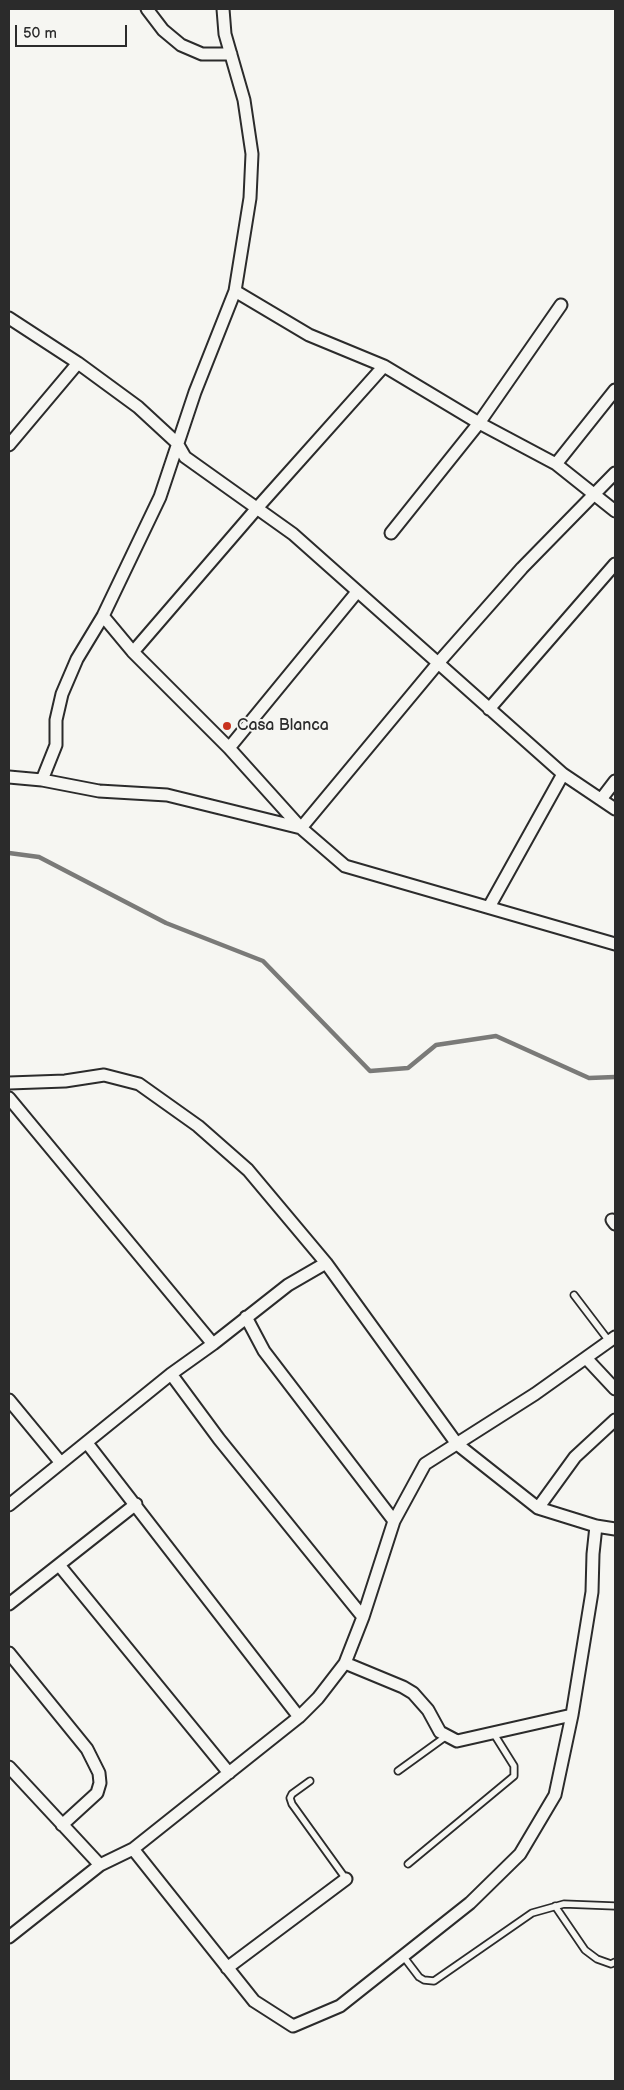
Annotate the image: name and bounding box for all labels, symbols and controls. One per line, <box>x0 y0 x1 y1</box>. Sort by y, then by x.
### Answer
scale bar <box>18 15 130 47</box>
text: 50 m <box>23 24 57 43</box>
place label: Casa Blanca <box>237 716 329 736</box>
marker: Casa Blanca <box>221 720 233 732</box>

